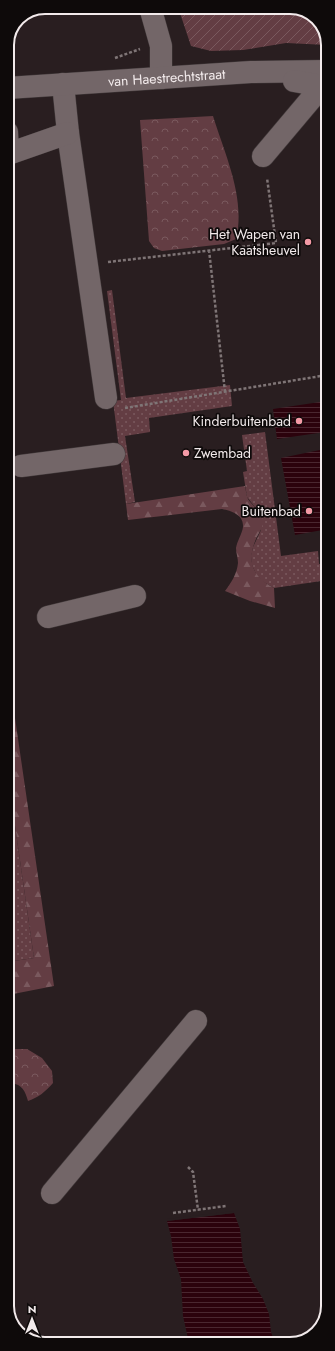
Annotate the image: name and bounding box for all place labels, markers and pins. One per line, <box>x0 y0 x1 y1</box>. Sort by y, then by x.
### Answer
place label: Het Wapen van Kaatsheuvel <box>209 224 300 260</box>
marker: Het Wapen van Kaatsheuvel <box>303 237 313 247</box>
place label: Kinderbuitenbad <box>193 411 291 431</box>
marker: Kinderbuitenbad <box>294 416 304 426</box>
place label: Zwembad <box>194 443 251 463</box>
marker: Zwembad <box>181 448 191 458</box>
place label: Buitenbad <box>242 501 301 521</box>
marker: Buitenbad <box>304 506 314 516</box>

